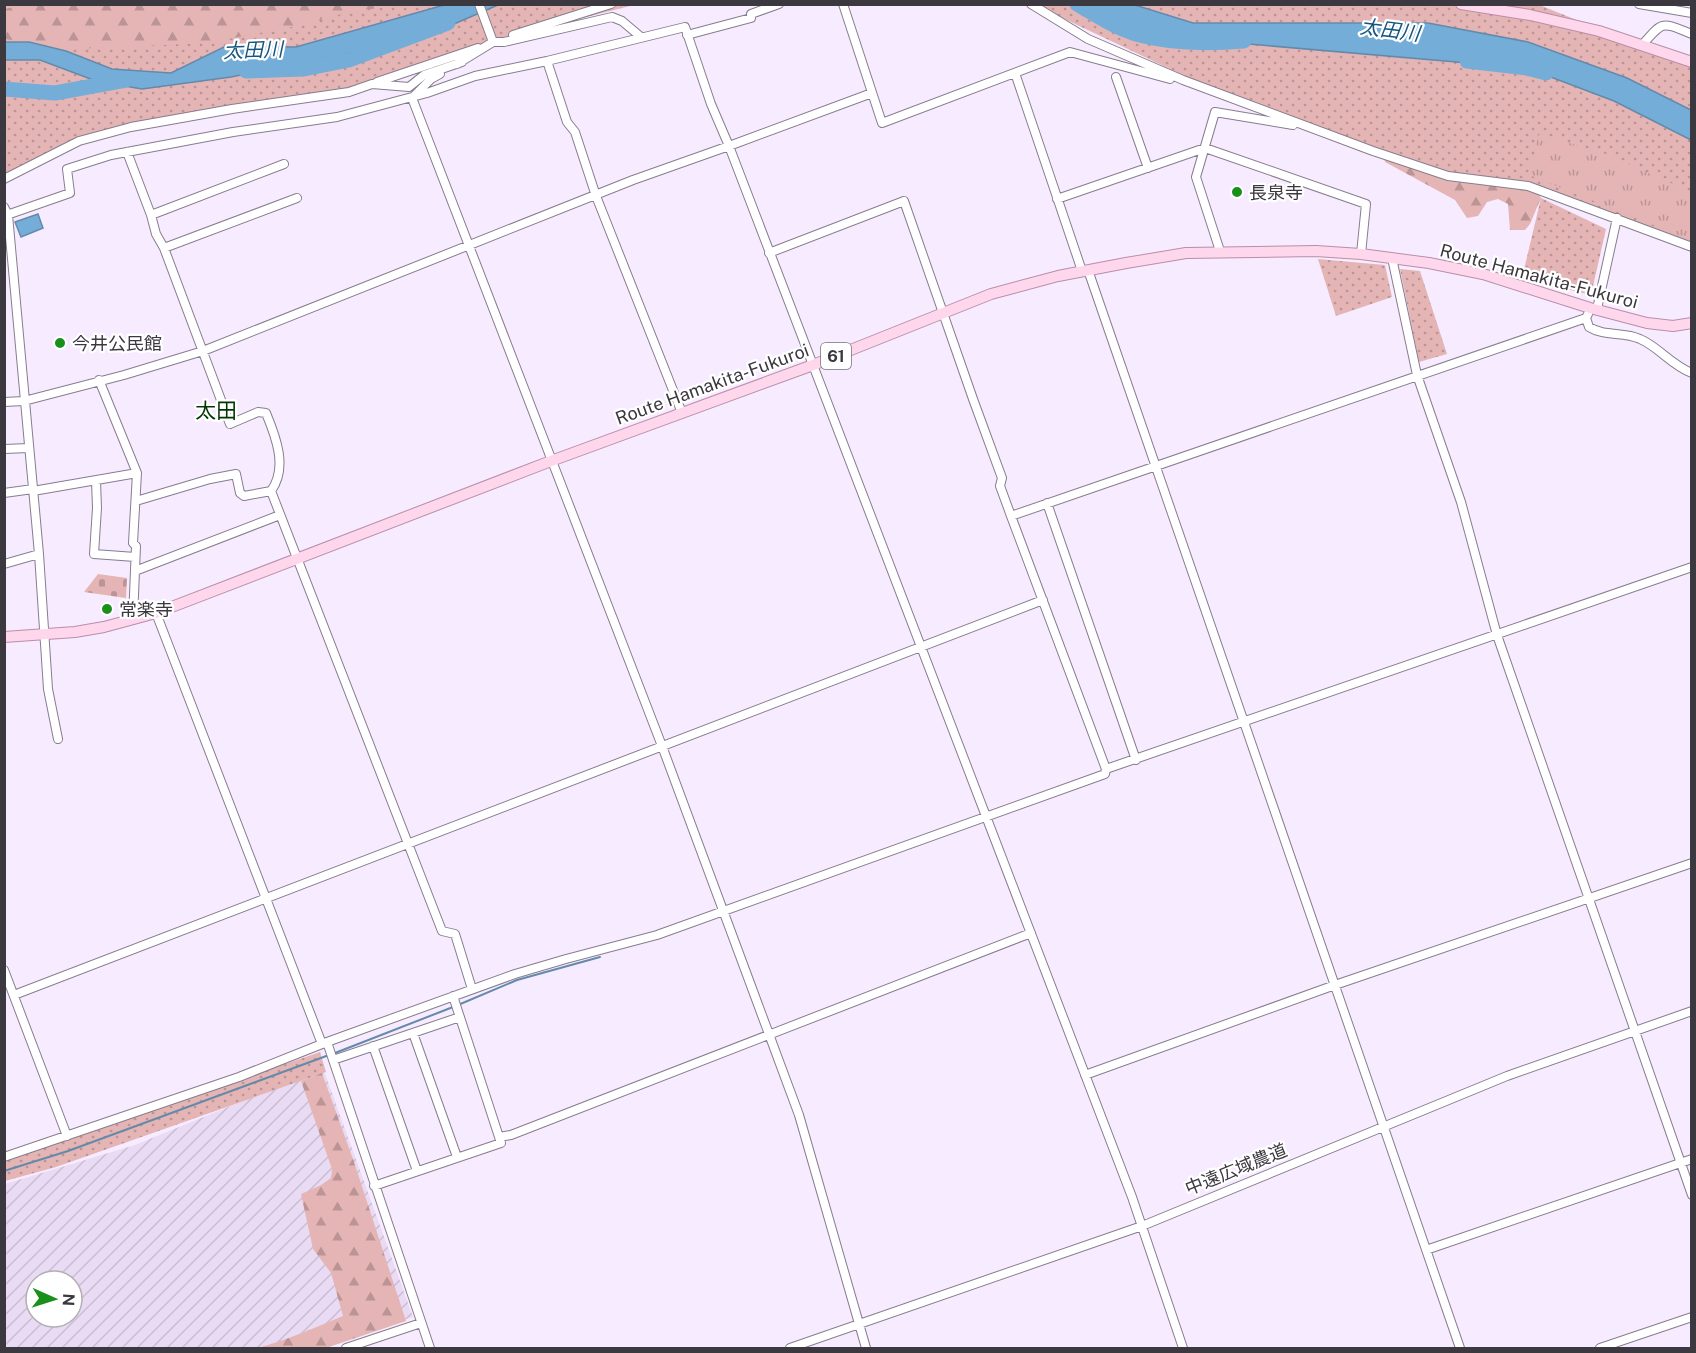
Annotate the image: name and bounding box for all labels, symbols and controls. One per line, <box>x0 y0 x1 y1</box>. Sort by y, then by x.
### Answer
water label: 太田川 <box>1359 14 1423 46</box>
water label: 太田川 <box>223 37 285 63</box>
place label: 長泉寺 <box>1249 182 1303 203</box>
marker: 長泉寺 <box>1230 185 1244 199</box>
street label: Route Hamakita-Fukuroi <box>1438 239 1640 313</box>
place label: 今井公民館 <box>72 333 162 354</box>
marker: 今井公民館 <box>53 336 67 350</box>
street label: Route Hamakita-Fukuroi <box>612 339 812 429</box>
road number: 61 <box>821 343 851 369</box>
district label: 太田 <box>195 398 237 423</box>
place label: 常楽寺 <box>119 599 173 620</box>
marker: 常楽寺 <box>100 602 114 616</box>
street label: 中遠広域農道 <box>1182 1139 1290 1199</box>
north arrow <box>24 1269 84 1329</box>
text: N <box>59 1293 78 1307</box>

